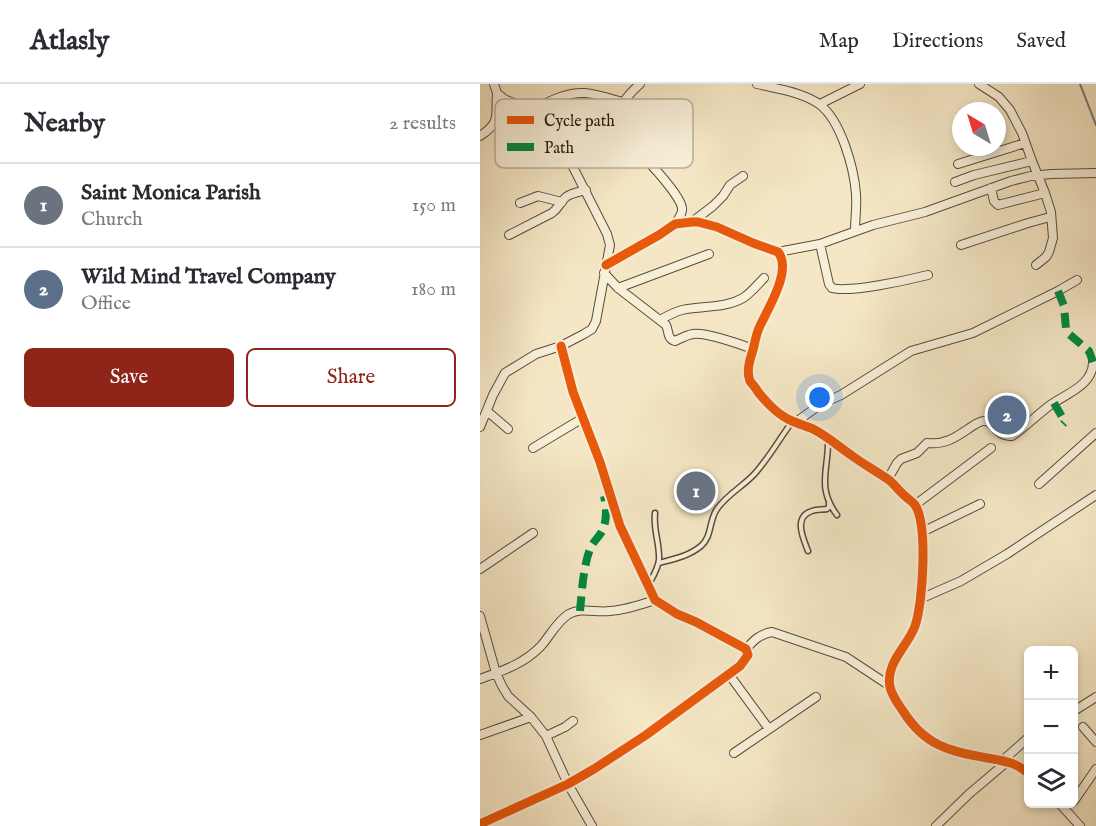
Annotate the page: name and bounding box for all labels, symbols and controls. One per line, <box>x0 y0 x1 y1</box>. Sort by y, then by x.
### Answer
text: Atlasly <box>30 24 109 59</box>
text: Map <box>819 28 859 55</box>
text: Directions <box>892 28 983 55</box>
text: Saved <box>1016 28 1066 55</box>
legend <box>495 99 693 168</box>
north arrow <box>952 102 1006 156</box>
text: Nearby <box>24 107 105 140</box>
text: 2 results <box>389 111 456 136</box>
text: Cycle path <box>544 112 615 132</box>
text: Path <box>544 139 575 159</box>
text: Saint Monica Parish <box>81 179 261 207</box>
text: 1 <box>40 193 47 218</box>
text: 150 m <box>412 193 456 218</box>
text: Church <box>81 207 143 232</box>
text: Wild Mind Travel Company <box>81 263 336 291</box>
text: 2 <box>39 277 48 302</box>
text: 180 m <box>411 277 456 302</box>
text: Office <box>81 291 131 316</box>
button: Save <box>24 348 234 407</box>
button: Share <box>246 348 456 407</box>
your location <box>805 383 834 412</box>
pin: 2 <box>988 392 1026 438</box>
pin: 1 <box>676 468 716 514</box>
map controls <box>1024 646 1078 808</box>
button: + <box>1024 646 1078 700</box>
button: − <box>1024 700 1078 754</box>
button: layers <box>1024 754 1078 808</box>

